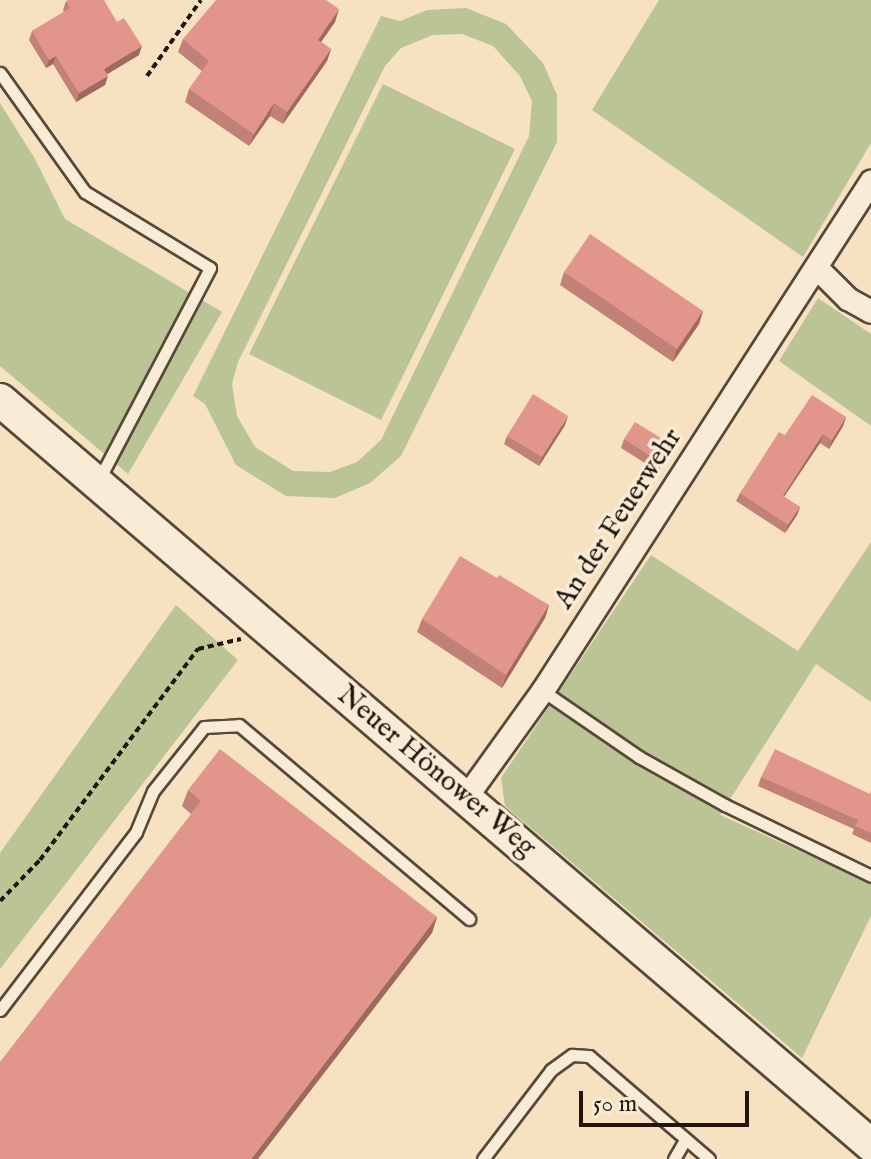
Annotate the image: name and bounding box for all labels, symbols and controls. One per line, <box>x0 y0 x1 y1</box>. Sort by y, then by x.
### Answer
street label: An der Feuerwehr <box>548 422 690 616</box>
street label: Neuer Hönower Weg <box>330 679 542 865</box>
scale bar <box>583 1075 753 1125</box>
text: 50 m <box>593 1089 637 1120</box>

